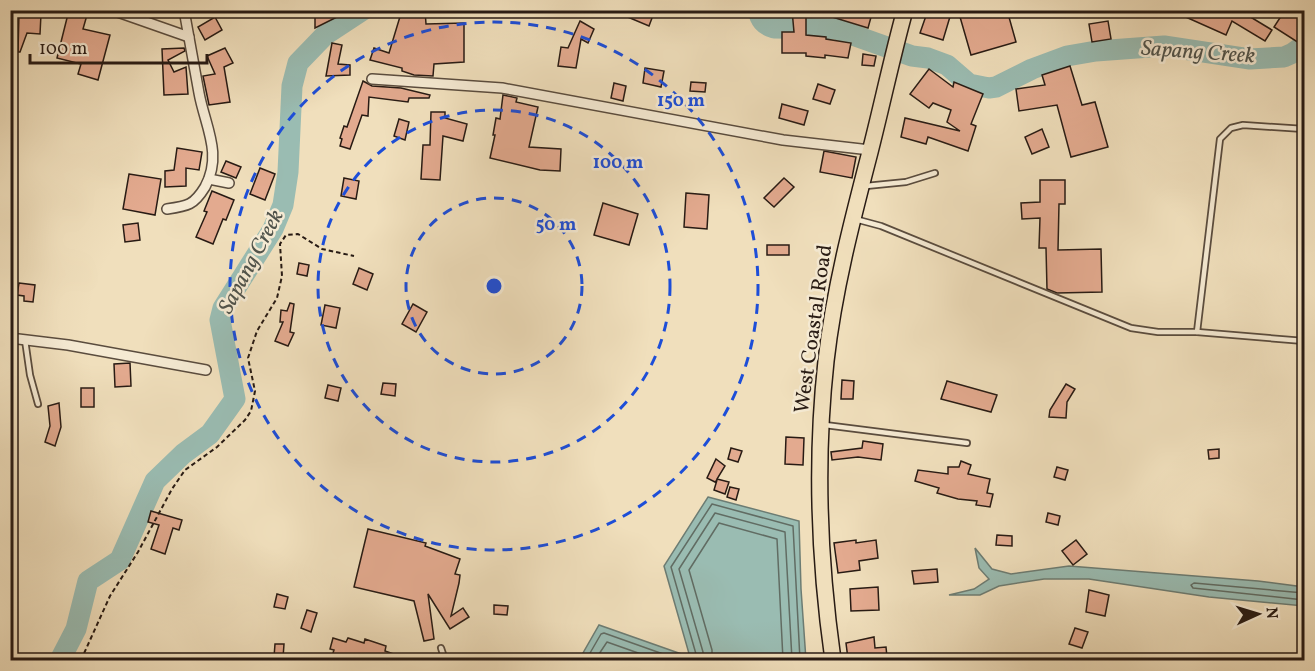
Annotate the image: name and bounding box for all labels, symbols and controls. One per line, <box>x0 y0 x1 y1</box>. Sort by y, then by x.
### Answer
scale bar <box>30 27 207 65</box>
water label: Sapang Creek <box>1140 34 1256 72</box>
text: 100 m <box>39 37 88 62</box>
text: 150 m <box>657 89 705 114</box>
text: 100 m <box>593 151 643 176</box>
water label: Sapang Creek <box>212 204 292 320</box>
text: 50 m <box>536 213 576 238</box>
street label: West Coastal Road <box>788 243 840 415</box>
centre of rings <box>484 276 504 296</box>
north arrow <box>1228 584 1288 644</box>
text: N <box>1260 607 1282 620</box>

